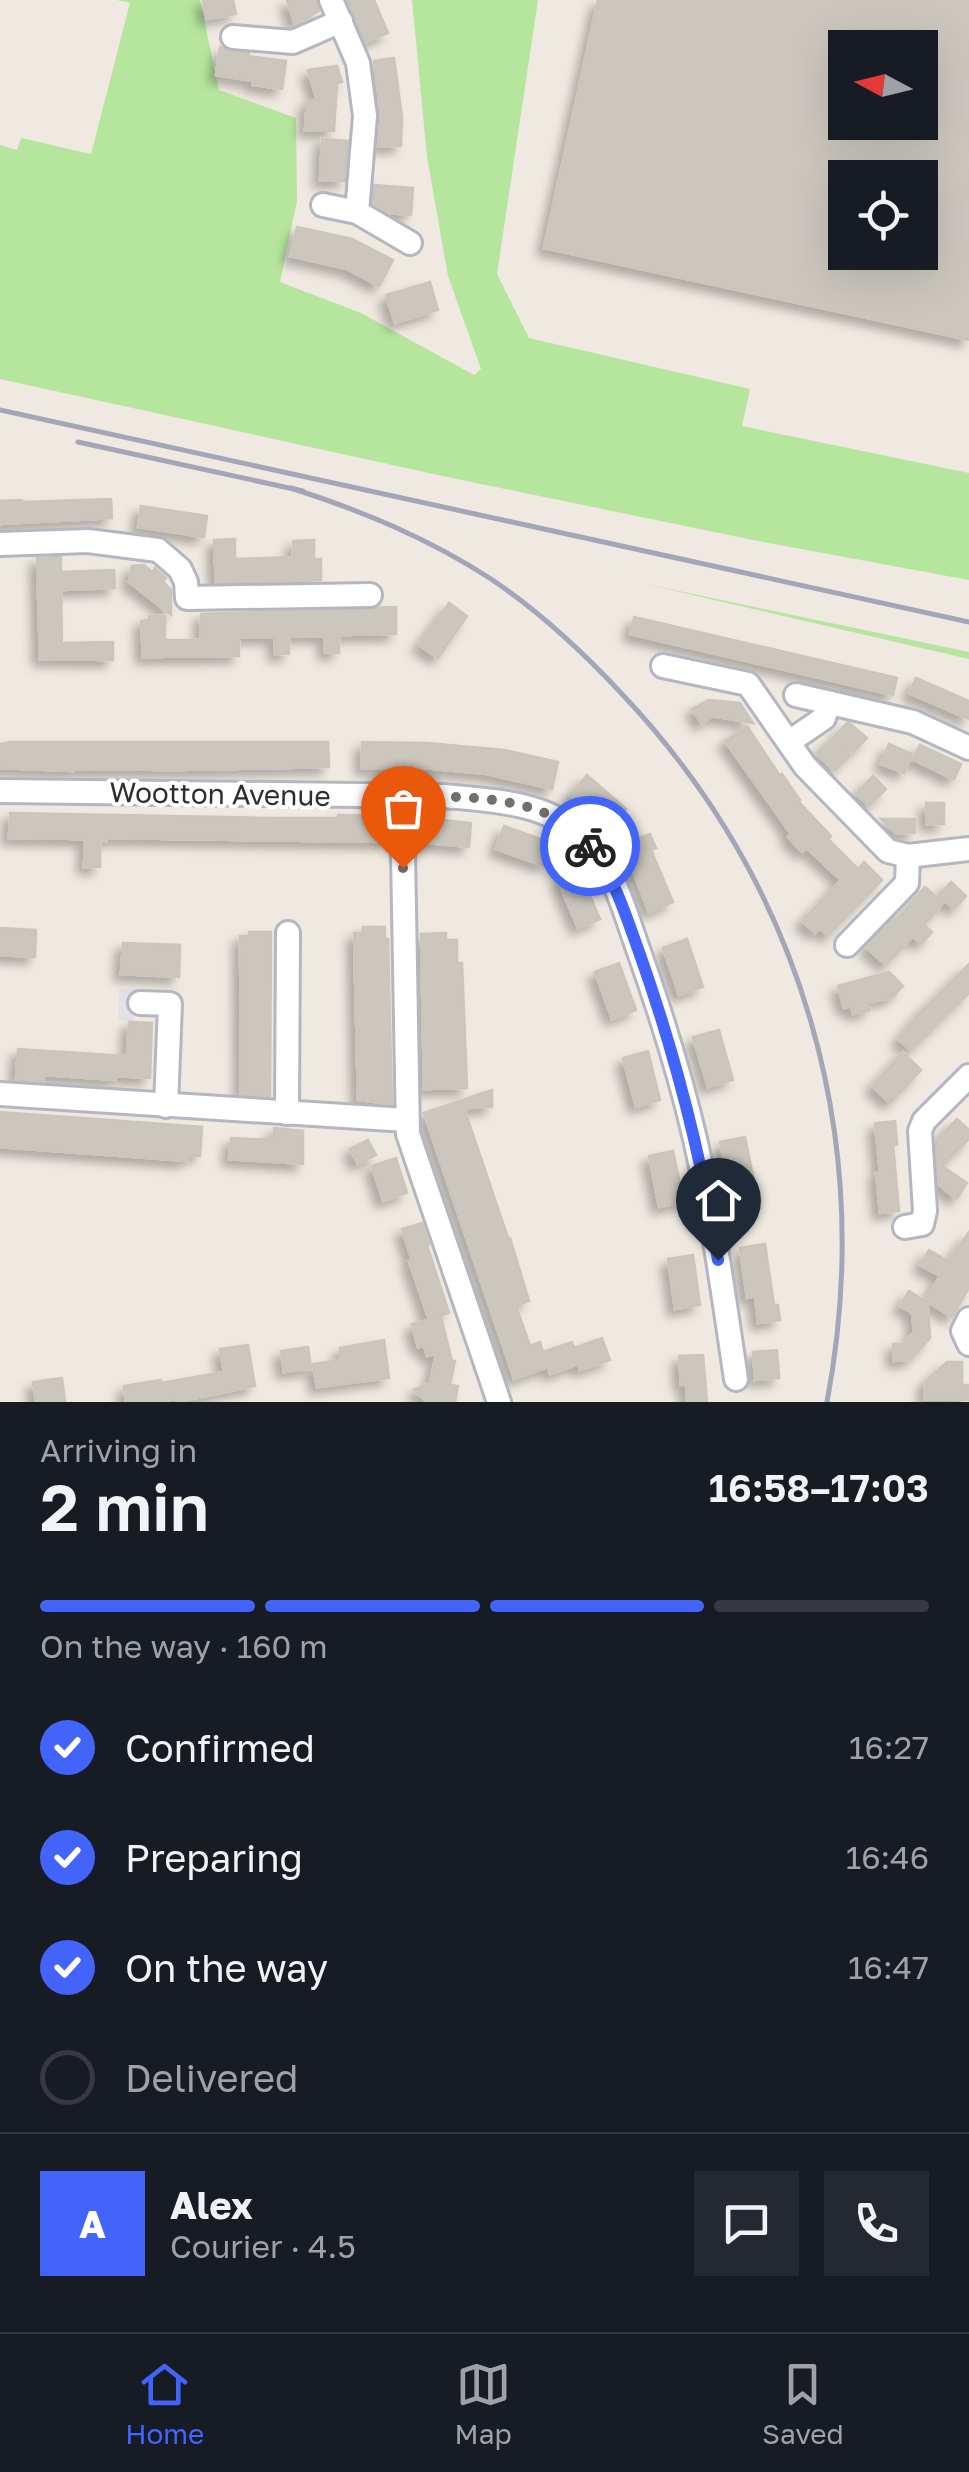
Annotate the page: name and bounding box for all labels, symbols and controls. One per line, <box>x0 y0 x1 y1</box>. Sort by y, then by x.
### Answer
north arrow <box>828 30 938 140</box>
map controls <box>828 30 938 270</box>
button: locate <box>828 160 938 270</box>
pin <box>361 766 446 869</box>
street label: Wootton Avenue <box>109 775 331 812</box>
icon: bag <box>376 781 431 836</box>
courier <box>540 796 640 896</box>
icon: bike <box>563 819 618 874</box>
pin <box>676 1158 761 1261</box>
icon: home <box>691 1173 746 1228</box>
text: Arriving in <box>40 1431 197 1469</box>
text: 16:58–17:03 <box>709 1465 929 1510</box>
text: 2 min <box>40 1467 209 1545</box>
text: On the way · 160 m <box>40 1627 328 1665</box>
icon: check <box>40 1720 95 1775</box>
text: Confirmed <box>125 1725 315 1770</box>
text: 16:27 <box>849 1728 929 1766</box>
icon: check <box>40 1830 95 1885</box>
text: Preparing <box>125 1835 303 1880</box>
text: 16:46 <box>846 1838 929 1876</box>
icon: check <box>40 1940 95 1995</box>
text: On the way <box>125 1945 328 1990</box>
text: 16:47 <box>848 1948 929 1986</box>
text: Delivered <box>125 2055 298 2100</box>
button: chat <box>694 2171 799 2276</box>
button: phone <box>824 2171 929 2276</box>
text: Alex <box>170 2182 253 2227</box>
text: A <box>79 2201 106 2246</box>
text: Courier · 4.5 <box>170 2227 356 2265</box>
tab: Home <box>125 2357 204 2450</box>
tab: Map <box>455 2357 512 2450</box>
tab: Saved <box>762 2357 844 2450</box>

